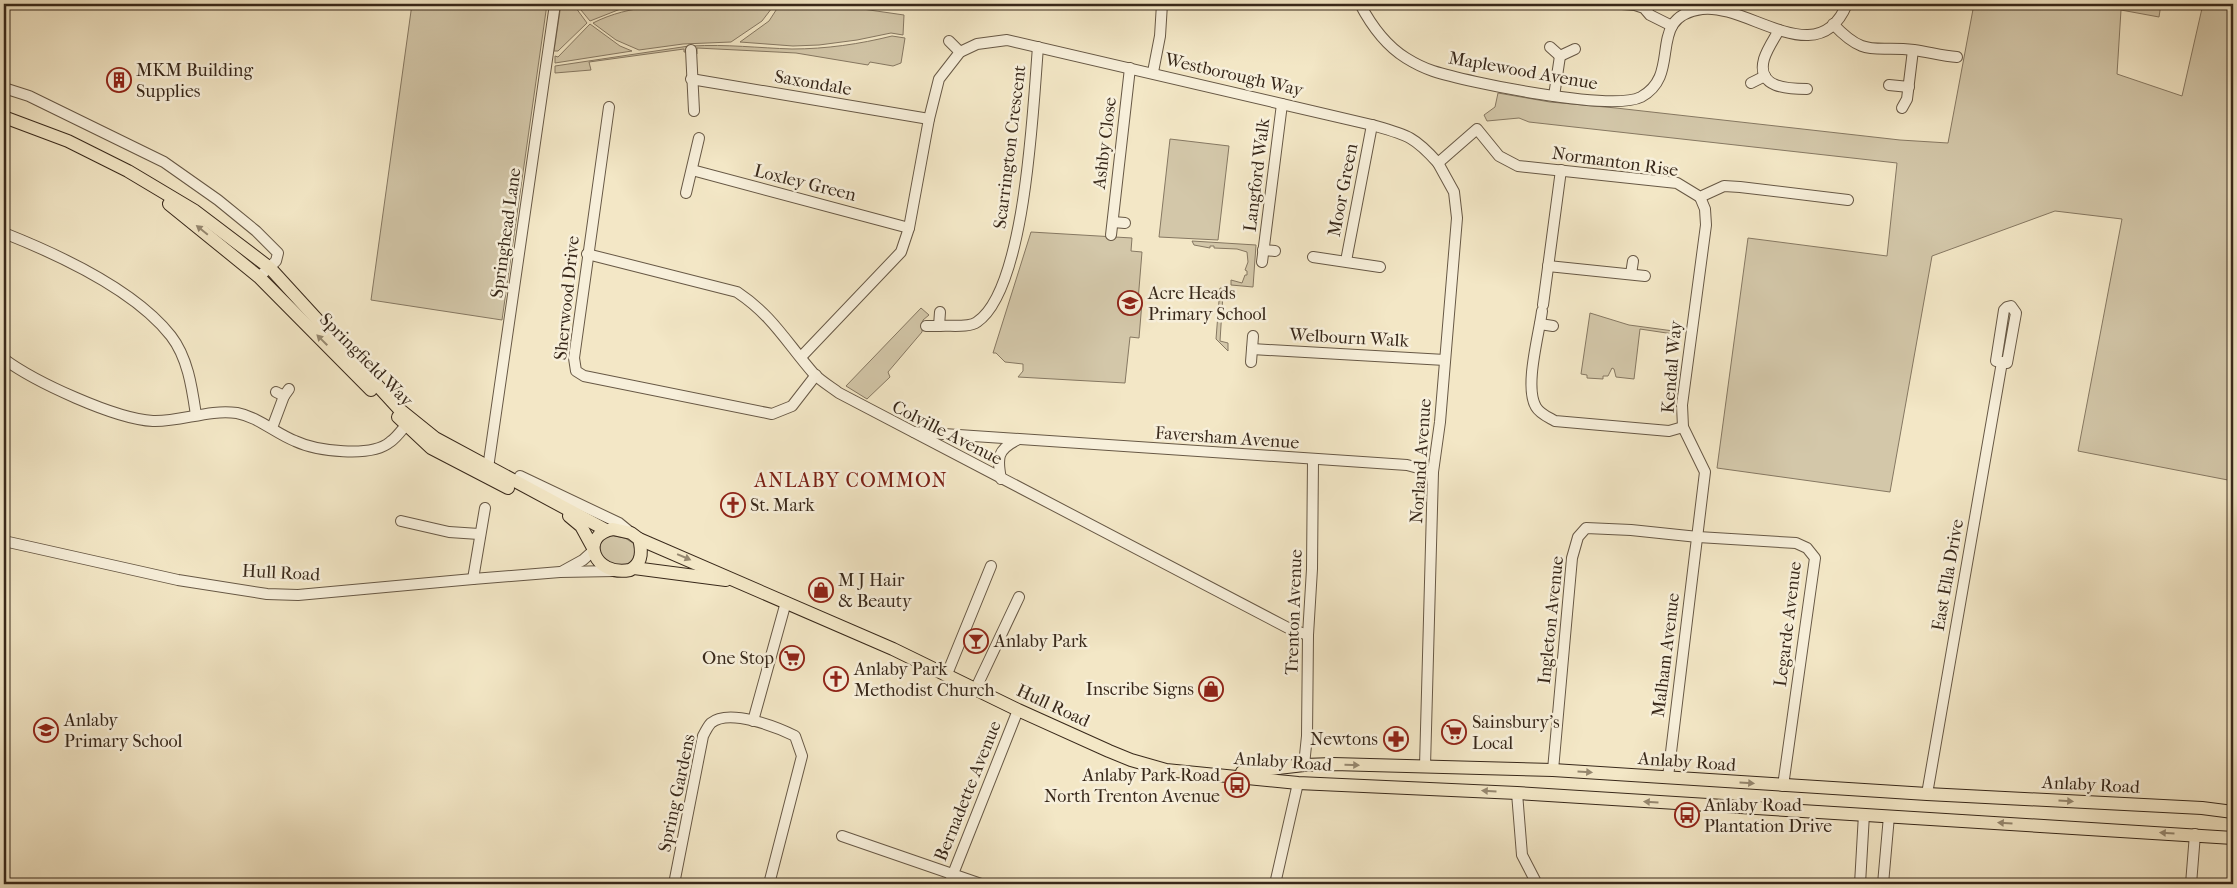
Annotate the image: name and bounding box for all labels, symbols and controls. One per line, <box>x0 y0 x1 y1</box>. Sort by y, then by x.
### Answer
street label: Maplewood Avenue <box>1447 48 1599 94</box>
street label: Westborough Way <box>1162 49 1307 101</box>
place label: MKM Building Supplies <box>136 60 254 102</box>
street label: Scarrington Crescent <box>990 63 1031 230</box>
street label: Saxondale <box>773 66 853 100</box>
building icon: MKM Building Supplies <box>106 67 132 93</box>
street label: Ashby Close <box>1089 96 1121 191</box>
street label: Langford Walk <box>1240 116 1274 233</box>
street label: Moor Green <box>1324 141 1362 238</box>
street label: Normanton Rise <box>1551 143 1680 181</box>
street label: Loxley Green <box>752 160 859 206</box>
street label: Springhead Lane <box>486 166 526 300</box>
one-way arrow <box>196 225 209 236</box>
street label: Sherwood Drive <box>550 235 584 361</box>
place label: Acre Heads Primary School <box>1147 283 1267 325</box>
school or university icon: Acre Heads Primary School <box>1117 290 1143 316</box>
street label: Springfield Way <box>315 309 418 412</box>
street label: Kendal Way <box>1657 318 1687 414</box>
street label: Welbourn Walk <box>1288 324 1410 352</box>
one-way arrow <box>316 335 328 347</box>
street label: Colville Avenue <box>888 396 1006 470</box>
street label: Norland Avenue <box>1406 398 1436 524</box>
street label: Faversham Avenue <box>1154 422 1300 454</box>
district label: ANLABY COMMON <box>753 469 948 492</box>
church icon: St. Mark <box>720 492 746 518</box>
place label: St. Mark <box>750 495 815 516</box>
street label: East Ella Drive <box>1928 517 1968 633</box>
street label: Trenton Avenue <box>1281 549 1307 675</box>
one-way arrow <box>677 554 691 562</box>
street label: Ingleton Avenue <box>1534 555 1568 685</box>
street label: Hull Road <box>241 560 321 586</box>
street label: Legarde Avenue <box>1770 560 1806 688</box>
place label: M J Hair & Beauty <box>838 570 913 612</box>
shop icon: M J Hair & Beauty <box>808 577 834 603</box>
street label: Malham Avenue <box>1648 592 1684 718</box>
bar icon: Anlaby Park <box>963 628 989 654</box>
place label: Anlaby Park <box>993 631 1088 652</box>
supermarket icon: One Stop <box>779 645 805 671</box>
place label: One Stop <box>702 648 774 669</box>
place label: Anlaby Park Methodist Church <box>853 659 995 701</box>
church icon: Anlaby Park Methodist Church <box>823 666 849 692</box>
shop icon: Inscribe Signs <box>1198 676 1224 702</box>
place label: Inscribe Signs <box>1086 679 1194 700</box>
street label: Hull Road <box>1013 680 1093 732</box>
place label: Anlaby Primary School <box>63 710 183 752</box>
place label: Sainsbury's Local <box>1472 712 1560 754</box>
school or university icon: Anlaby Primary School <box>33 717 59 743</box>
street label: Bernadette Avenue <box>930 718 1006 864</box>
supermarket icon: Sainsbury's Local <box>1441 719 1467 745</box>
pharmacy icon: Newtons <box>1383 726 1409 752</box>
place label: Newtons <box>1310 729 1378 750</box>
street label: Spring Gardens <box>654 732 700 854</box>
street label: Anlaby Road <box>1232 748 1333 776</box>
street label: Anlaby Road <box>1636 748 1737 776</box>
one-way arrow <box>1345 761 1361 769</box>
place label: Anlaby Park Road North Trenton Avenue <box>1044 765 1220 807</box>
one-way arrow <box>1577 769 1593 777</box>
bus stop icon: Anlaby Park Road North Trenton Avenue <box>1224 772 1250 798</box>
street label: Anlaby Road <box>2041 772 2141 798</box>
one-way arrow <box>1739 780 1755 788</box>
one-way arrow <box>1480 787 1496 795</box>
place label: Anlaby Road Plantation Drive <box>1703 795 1832 837</box>
one-way arrow <box>1642 797 1658 805</box>
one-way arrow <box>2059 797 2075 805</box>
bus stop icon: Anlaby Road Plantation Drive <box>1674 802 1700 828</box>
one-way arrow <box>1997 818 2013 826</box>
one-way arrow <box>2159 828 2175 836</box>

